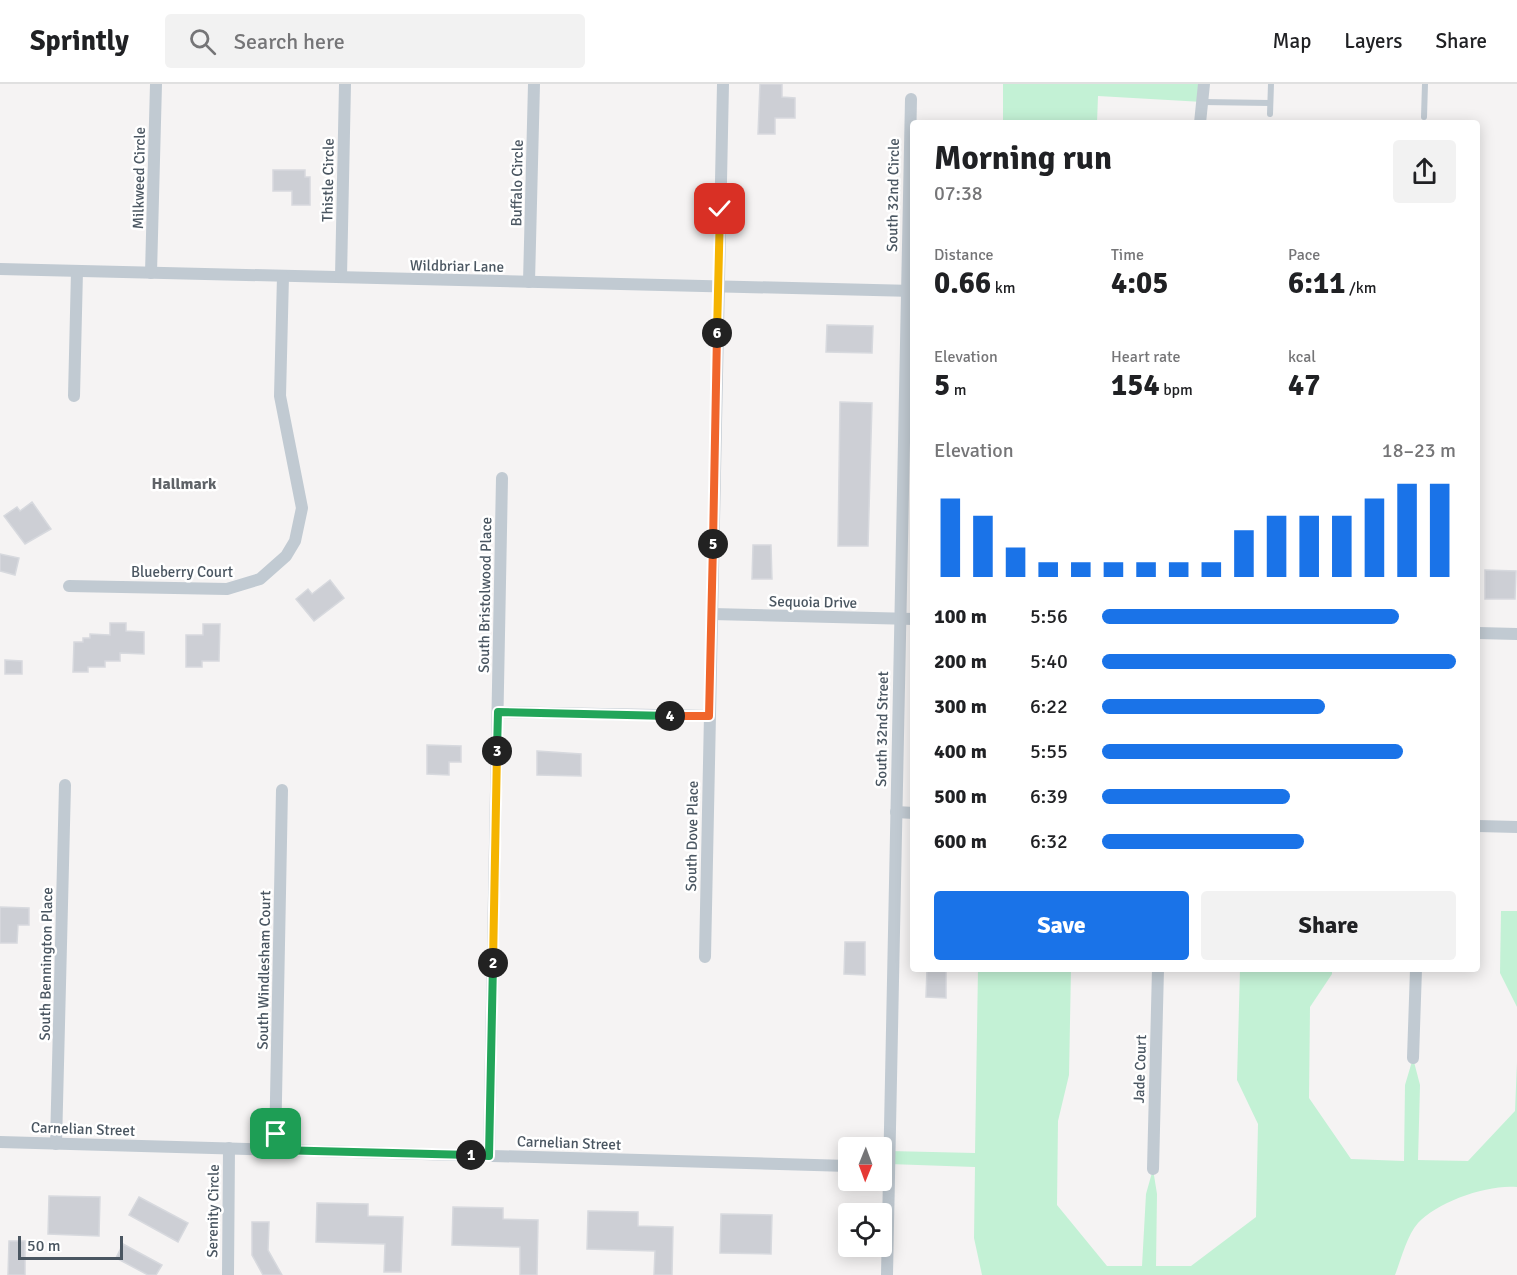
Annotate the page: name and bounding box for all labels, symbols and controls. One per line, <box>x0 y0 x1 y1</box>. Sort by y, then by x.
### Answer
search box <box>165 14 585 68</box>
text: Sprintly <box>30 24 129 58</box>
icon: search <box>186 25 219 58</box>
text: Search here <box>234 28 345 55</box>
text: Map <box>1273 28 1311 54</box>
text: Layers <box>1344 28 1402 54</box>
text: Share <box>1435 28 1487 54</box>
street label: Milkweed Circle <box>129 127 149 229</box>
street label: Thistle Circle <box>318 138 338 222</box>
street label: South 32nd Circle <box>883 138 903 252</box>
text: Morning run <box>934 138 1112 179</box>
street label: Buffalo Circle <box>507 139 527 227</box>
button: share <box>1393 140 1456 203</box>
text: 07:38 <box>934 181 983 206</box>
pin <box>694 183 745 234</box>
icon: check <box>703 192 736 225</box>
text: Distance <box>934 245 994 265</box>
text: Time <box>1111 245 1144 265</box>
text: Pace <box>1288 245 1320 265</box>
street label: Wildbriar Lane <box>410 256 504 276</box>
text: 0.66 <box>934 265 991 302</box>
text: 4:05 <box>1111 265 1168 302</box>
text: 6:11 <box>1288 265 1345 302</box>
text: km <box>991 278 1016 298</box>
text: /km <box>1345 278 1377 298</box>
pin: 6 <box>702 318 732 348</box>
text: 6 <box>713 323 721 343</box>
text: Elevation <box>934 347 998 367</box>
text: Heart rate <box>1111 347 1180 367</box>
text: kcal <box>1288 347 1316 367</box>
text: 5 <box>934 367 950 404</box>
text: 154 <box>1111 367 1160 404</box>
text: 47 <box>1288 367 1320 404</box>
text: m <box>950 380 966 400</box>
text: bpm <box>1160 380 1193 400</box>
text: Elevation <box>934 438 1014 463</box>
text: 18–23 m <box>1382 438 1456 463</box>
district label: Hallmark <box>152 474 217 494</box>
street label: South Bristolwood Place <box>475 517 495 673</box>
pin: 5 <box>698 529 728 559</box>
text: 5 <box>709 534 717 554</box>
street label: Blueberry Court <box>131 563 233 581</box>
street label: Sequoia Drive <box>769 592 857 612</box>
text: 100 m <box>934 604 987 629</box>
text: 5:56 <box>1030 604 1068 629</box>
text: 200 m <box>934 649 987 674</box>
text: 5:40 <box>1030 649 1068 674</box>
street label: South 32nd Street <box>872 671 892 787</box>
text: 300 m <box>934 694 987 719</box>
text: 6:22 <box>1030 694 1068 719</box>
pin: 4 <box>655 701 685 731</box>
text: 4 <box>666 706 674 726</box>
pin: 3 <box>482 736 512 766</box>
text: 400 m <box>934 739 987 764</box>
text: 5:55 <box>1030 739 1068 764</box>
text: 3 <box>493 741 501 761</box>
street label: South Dove Place <box>682 780 702 892</box>
text: 500 m <box>934 784 987 809</box>
text: 6:39 <box>1030 784 1068 809</box>
text: 600 m <box>934 829 987 854</box>
text: 6:32 <box>1030 829 1068 854</box>
street label: South Bennington Place <box>36 887 56 1041</box>
street label: South Windlesham Court <box>254 890 274 1050</box>
button: Save <box>934 891 1189 960</box>
button: Share <box>1201 891 1456 960</box>
pin: 2 <box>478 948 508 978</box>
text: 2 <box>489 953 497 973</box>
street label: Jade Court <box>1130 1034 1150 1104</box>
pin <box>250 1108 301 1159</box>
icon: arrive <box>259 1117 292 1150</box>
street label: Carnelian Street <box>31 1118 135 1140</box>
street label: Carnelian Street <box>517 1132 621 1154</box>
north arrow <box>838 1137 892 1191</box>
map controls <box>838 1137 892 1257</box>
pin: 1 <box>456 1140 486 1170</box>
text: 1 <box>467 1145 475 1165</box>
street label: Serenity Circle <box>203 1164 223 1258</box>
button: locate <box>838 1203 892 1257</box>
scale bar <box>18 1233 123 1260</box>
text: 50 m <box>27 1236 61 1256</box>

